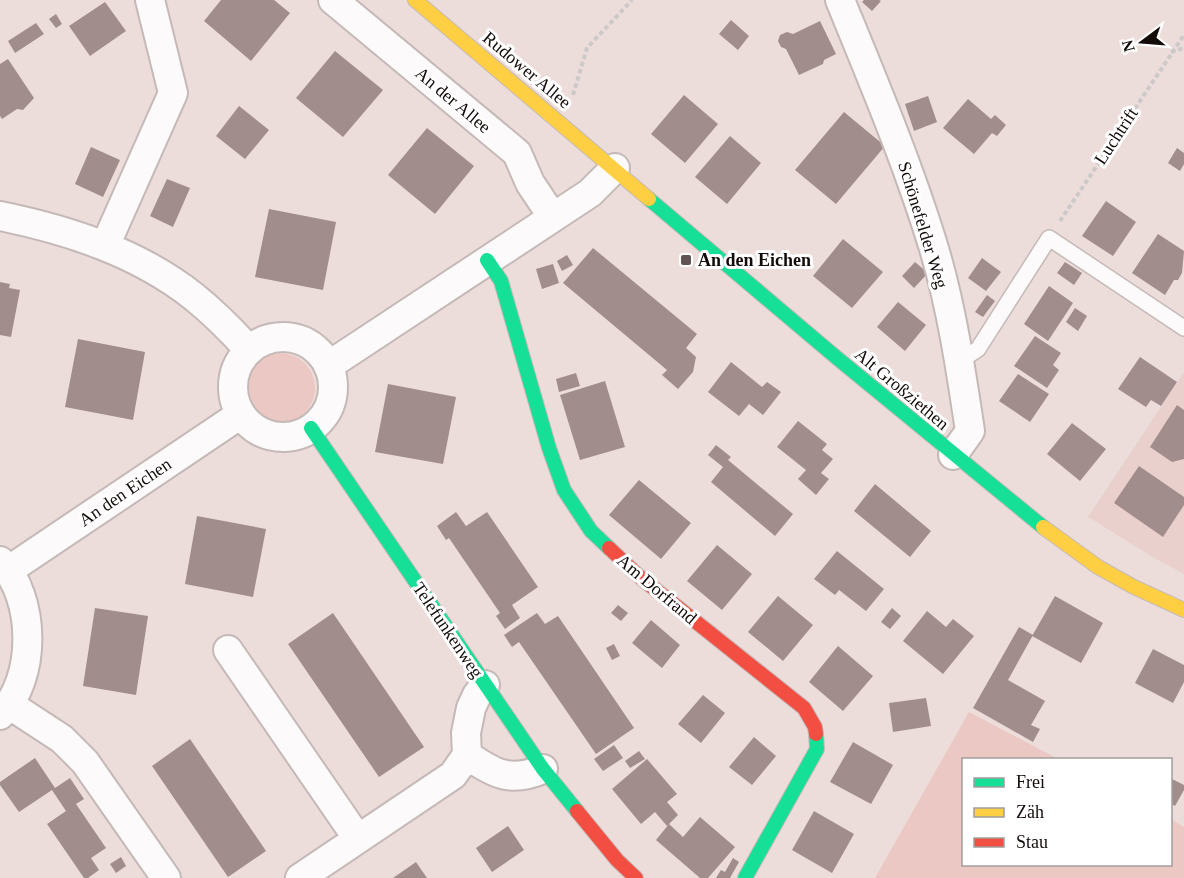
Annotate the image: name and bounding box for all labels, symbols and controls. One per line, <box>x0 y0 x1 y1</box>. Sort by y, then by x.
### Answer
north arrow <box>1112 12 1172 72</box>
street label: Rudower Allee <box>479 27 575 113</box>
text: N <box>1118 38 1138 54</box>
street label: An der Allee <box>411 63 495 137</box>
street label: Luchtrift <box>1090 104 1142 168</box>
street label: Schönefelder Weg <box>894 159 952 291</box>
place label: An den Eichen <box>698 250 811 270</box>
marker: An den Eichen <box>679 253 693 267</box>
street label: Alt Großziethen <box>851 344 953 434</box>
street label: An den Eichen <box>75 454 175 530</box>
street label: Am Dorfrand <box>613 550 701 628</box>
street label: Telefunkenweg <box>409 579 487 681</box>
legend <box>962 758 1172 866</box>
text: Frei <box>1016 772 1045 792</box>
text: Zäh <box>1016 802 1044 822</box>
text: Stau <box>1016 832 1048 852</box>

